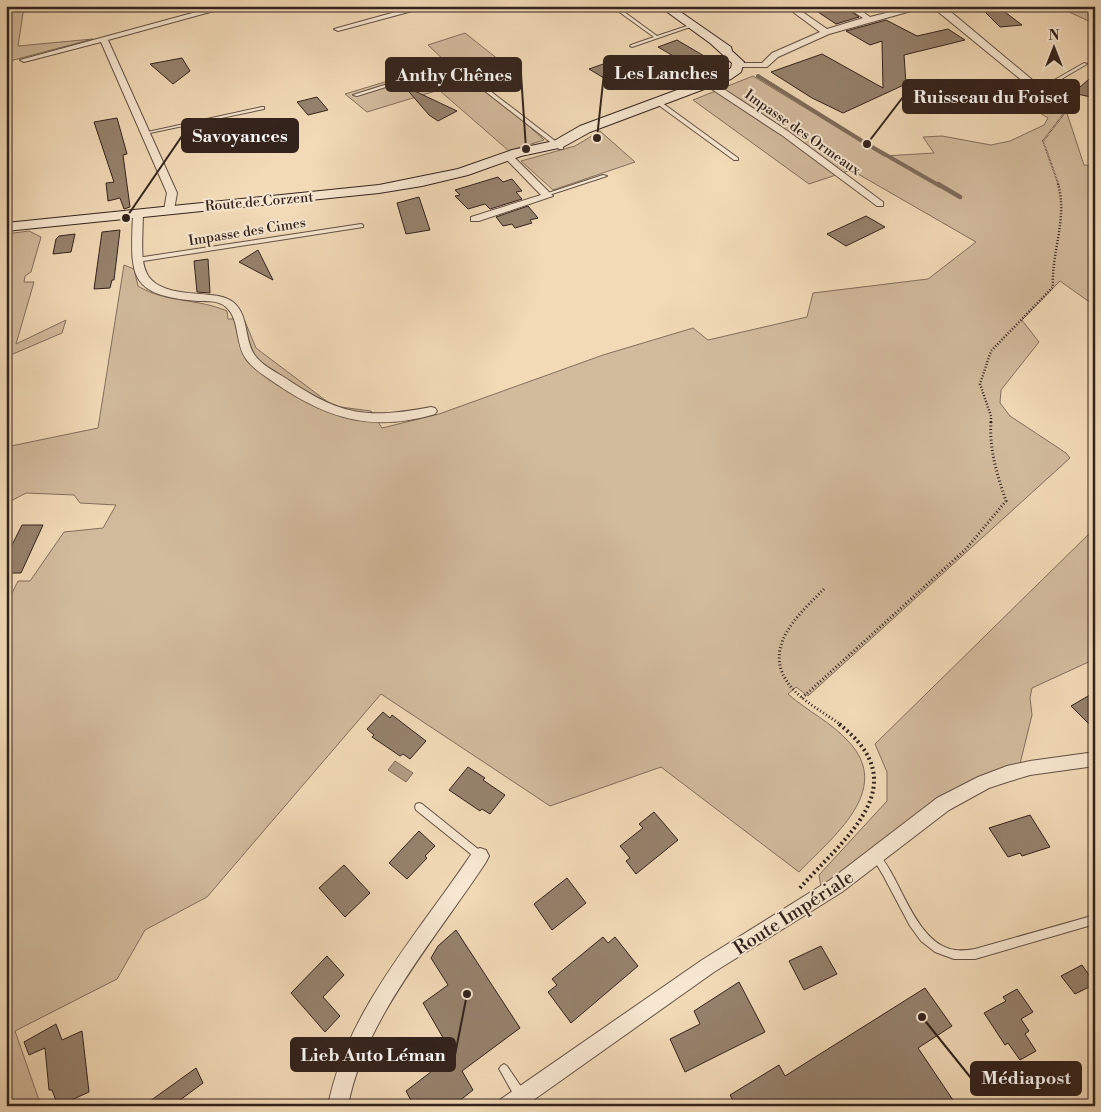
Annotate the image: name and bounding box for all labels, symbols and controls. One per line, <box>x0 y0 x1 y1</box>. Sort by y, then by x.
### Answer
north arrow <box>1028 22 1078 72</box>
text: N <box>1048 27 1060 45</box>
callout: Les Lanches <box>604 56 728 89</box>
callout: Anthy Chênes <box>386 58 521 91</box>
text: Les Lanches <box>614 62 718 85</box>
text: Anthy Chênes <box>395 64 512 87</box>
callout: Ruisseau du Foiset <box>903 80 1079 113</box>
street label: Impasse des Ormeaux <box>741 86 865 180</box>
text: Ruisseau du Foiset <box>913 86 1069 109</box>
callout: Savoyances <box>182 119 298 152</box>
text: Savoyances <box>192 125 288 148</box>
street label: Route de Corzent <box>204 188 314 216</box>
street label: Impasse des Cimes <box>187 214 307 250</box>
street label: Route Impériale <box>729 865 858 961</box>
callout: Lieb Auto Léman <box>291 1038 455 1071</box>
text: Lieb Auto Léman <box>301 1044 445 1067</box>
callout: Médiapost <box>971 1062 1081 1095</box>
text: Médiapost <box>981 1067 1071 1090</box>

